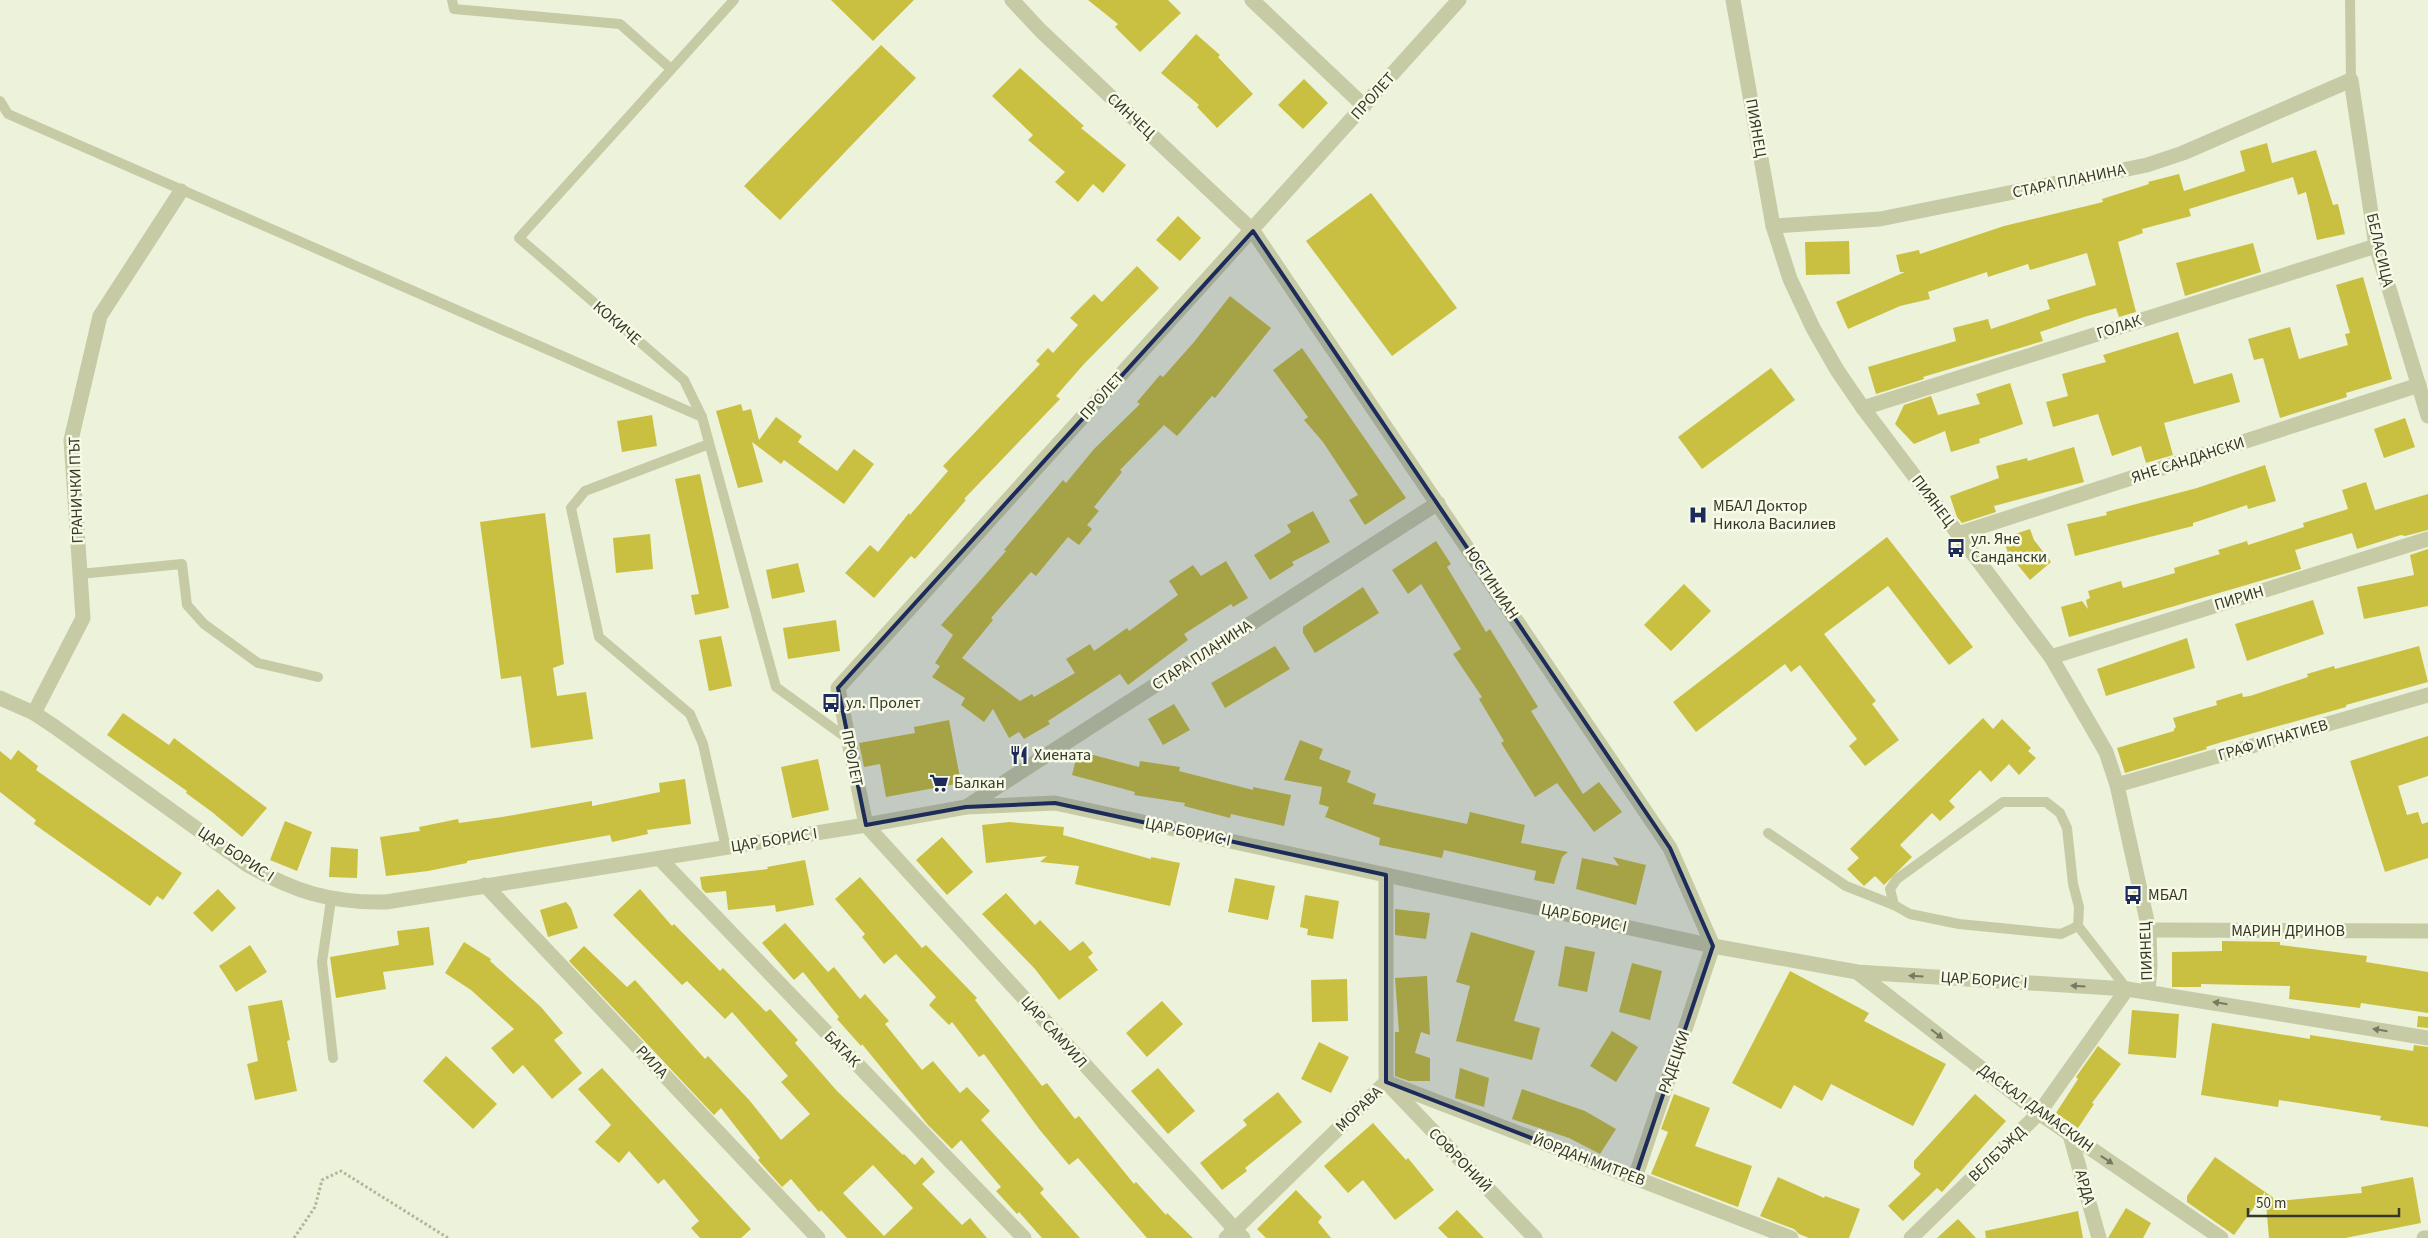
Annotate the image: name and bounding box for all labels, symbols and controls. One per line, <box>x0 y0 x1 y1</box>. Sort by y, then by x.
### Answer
street label: ПРОЛЕТ <box>1346 67 1400 124</box>
street label: СИНЧЕЦ <box>1102 88 1160 144</box>
street label: ПИЯНЕЦ <box>1740 97 1772 159</box>
street label: СТАРА ПЛАНИНА <box>2011 158 2128 204</box>
street label: БЕЛАСИЦА <box>2361 211 2399 289</box>
street label: КОКИЧЕ <box>588 296 646 350</box>
street label: ГОЛАК <box>2094 309 2145 345</box>
street label: ПРОЛЕТ <box>1075 367 1129 424</box>
street label: ЯНЕ САНДАНСКИ <box>2129 431 2247 489</box>
street label: ГРАНИЧКИ ПЪТ <box>63 436 89 544</box>
street label: ПИЯНЕЦ <box>1906 471 1960 531</box>
place label: МБАЛ Доктор Никола Василиев <box>1713 495 1836 535</box>
hospital icon: МБАЛ Доктор Никола Василиев <box>1687 504 1709 526</box>
place label: ул. Яне Сандански <box>1971 528 2047 568</box>
bus stop icon: ул. Яне Сандански <box>1945 537 1967 559</box>
street label: ЮСТИНИАН <box>1460 543 1524 623</box>
street label: ПИРИН <box>2211 580 2267 616</box>
street label: СТАРА ПЛАНИНА <box>1148 614 1256 696</box>
bus stop icon: ул. Пролет <box>820 692 842 714</box>
place label: ул. Пролет <box>846 692 921 714</box>
street label: ГРАФ ИГНАТИЕВ <box>2215 714 2331 766</box>
street label: ПРОЛЕТ <box>836 728 868 788</box>
restaurant icon: Хиената <box>1008 744 1030 766</box>
place label: Хиената <box>1034 744 1091 766</box>
supermarket icon: Балкан <box>928 772 950 794</box>
place label: Балкан <box>954 772 1005 794</box>
street label: ЦАР БОРИС I <box>1143 812 1233 852</box>
street label: ЦАР БОРИС I <box>193 821 279 887</box>
street label: ЦАР БОРИС I <box>729 822 819 858</box>
bus stop icon: МБАЛ <box>2122 884 2144 906</box>
place label: МБАЛ <box>2148 884 2188 906</box>
street label: ЦАР БОРИС I <box>1539 898 1629 938</box>
street label: МАРИН ДРИНОВ <box>2231 920 2345 942</box>
street label: ПИЯНЕЦ <box>2134 921 2158 981</box>
street label: ЦАР БОРИС I <box>1940 966 2028 994</box>
one-way arrow <box>1907 971 1923 979</box>
one-way arrow <box>2070 981 2086 989</box>
street label: ЦАР САМУИЛ <box>1016 991 1092 1073</box>
one-way arrow <box>2211 999 2227 1007</box>
one-way arrow <box>2372 1025 2388 1033</box>
street label: БАТАК <box>819 1026 865 1073</box>
street label: РАДЕЦКИ <box>1653 1027 1695 1097</box>
one-way arrow <box>1930 1028 1943 1039</box>
street label: РИЛА <box>631 1040 673 1084</box>
street label: ДАСКАЛ ДАМАСКИН <box>1974 1059 2098 1157</box>
street label: МОРАВА <box>1331 1081 1387 1137</box>
street label: ВЕЛБЪЖД <box>1964 1121 2030 1187</box>
street label: СОФРОНИЙ <box>1424 1123 1496 1197</box>
street label: ЙОРДАН МИТРЕВ <box>1530 1128 1648 1192</box>
one-way arrow <box>2101 1156 2114 1165</box>
street label: АРДА <box>2070 1167 2101 1207</box>
scale bar <box>2248 1186 2399 1218</box>
text: 50 m <box>2256 1193 2286 1214</box>

